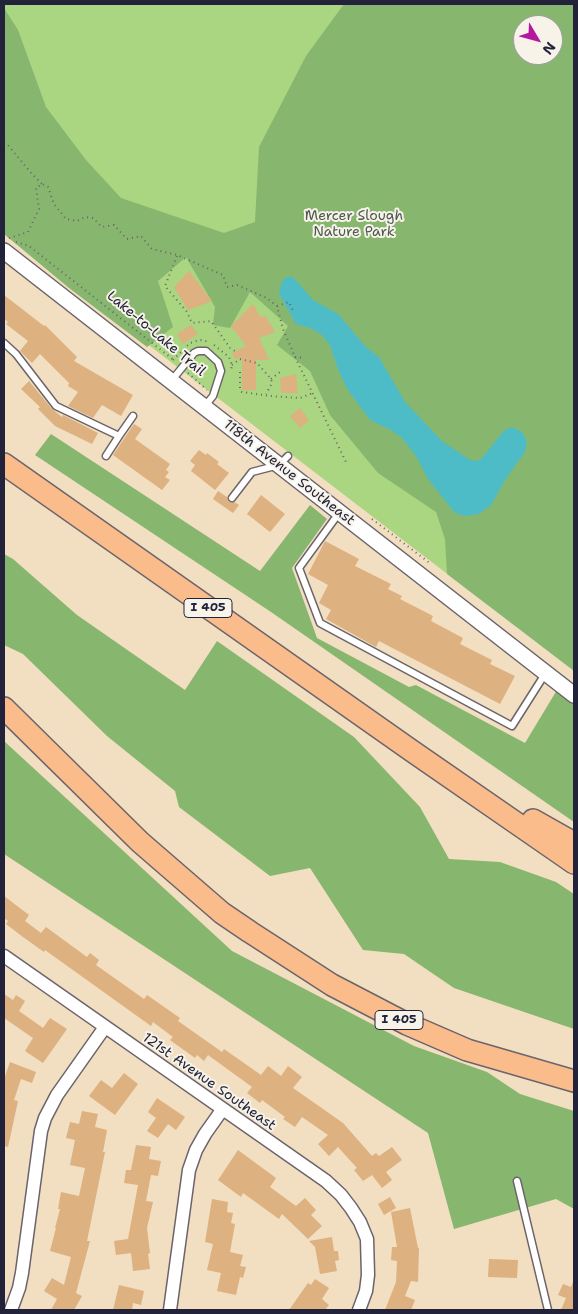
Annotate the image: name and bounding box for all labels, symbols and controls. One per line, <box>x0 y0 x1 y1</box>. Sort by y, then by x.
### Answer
north arrow <box>513 15 563 65</box>
text: N <box>539 39 560 58</box>
park label: Mercer Slough Nature Park <box>305 208 403 240</box>
street label: Lake-to-Lake Trail <box>103 288 209 380</box>
street label: 118th Avenue Southeast <box>220 417 358 529</box>
road number: I 405 <box>184 598 232 618</box>
road number: I 405 <box>375 1010 423 1030</box>
street label: 121st Avenue Southeast <box>139 1030 279 1134</box>

